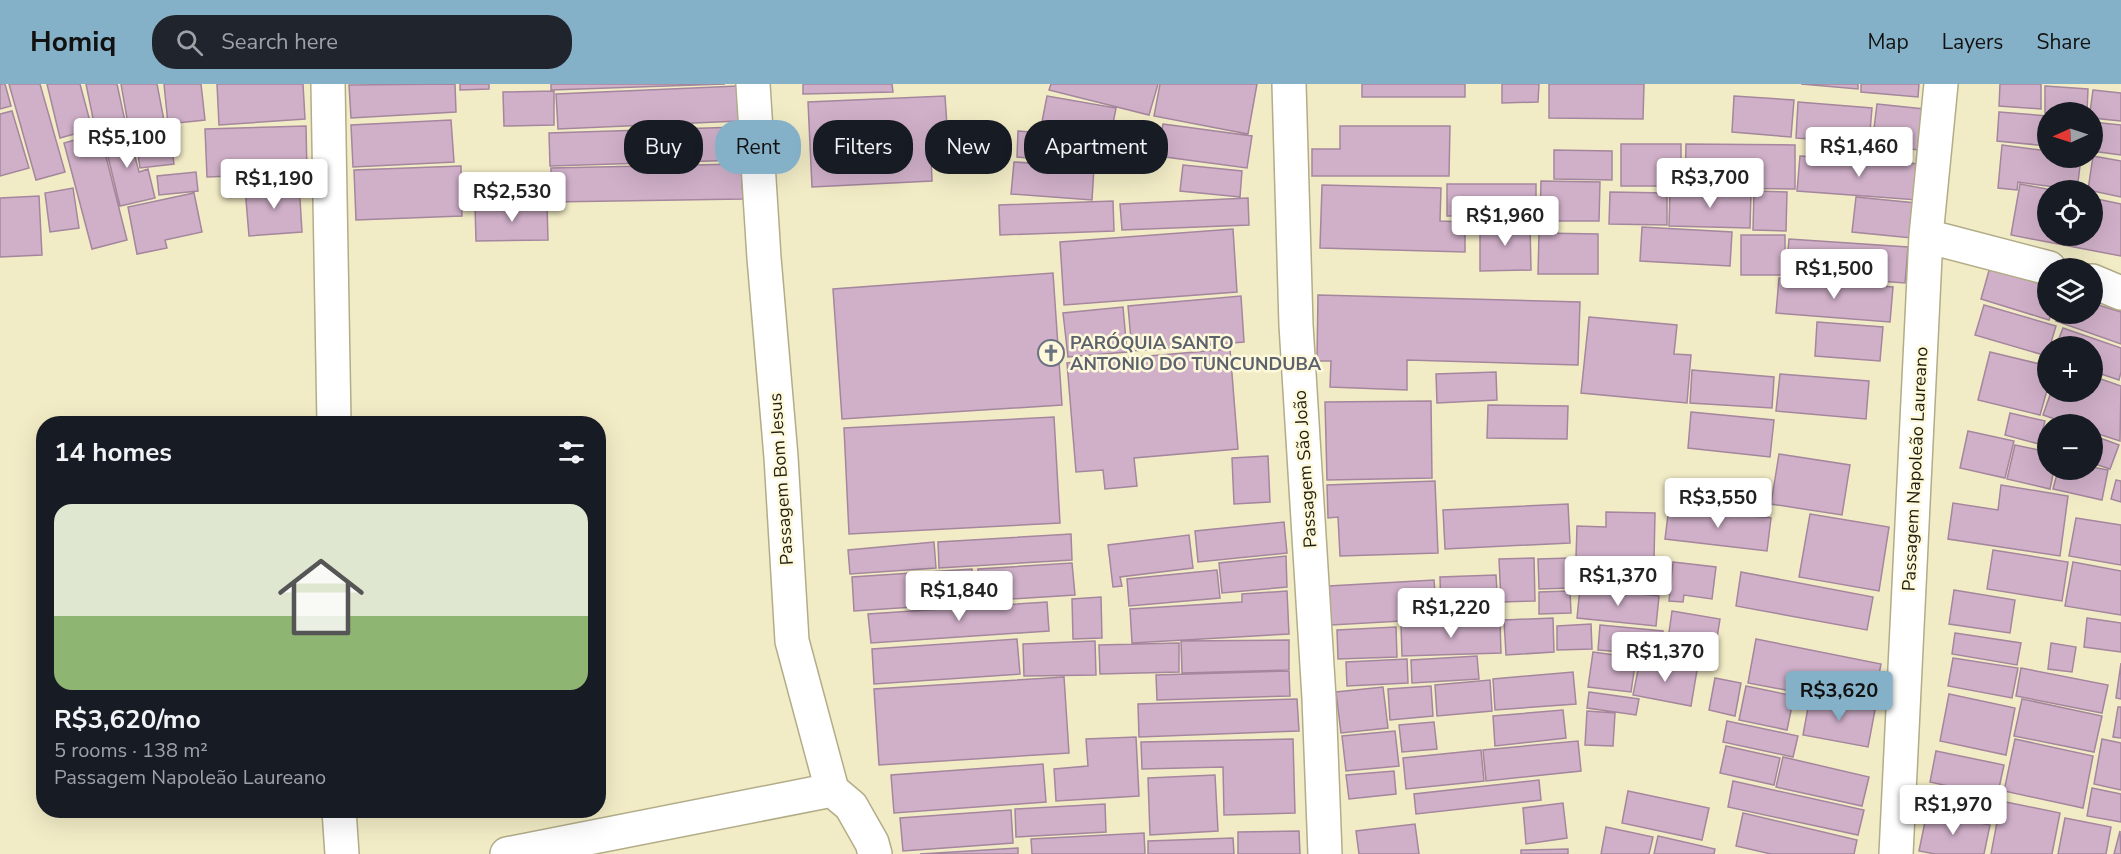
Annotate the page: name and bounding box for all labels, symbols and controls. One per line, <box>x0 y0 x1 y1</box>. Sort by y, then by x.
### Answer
search box <box>152 15 572 69</box>
text: Homiq <box>30 23 116 61</box>
icon: search <box>173 26 206 59</box>
text: Search here <box>221 27 338 57</box>
text: Map <box>1867 28 1909 56</box>
text: Layers <box>1942 28 2003 56</box>
text: Share <box>2036 28 2091 56</box>
north arrow <box>2037 102 2103 168</box>
map controls <box>2037 102 2103 480</box>
pin: R$5,100 <box>72 118 182 169</box>
chip: Buy <box>624 120 703 174</box>
chip: Rent <box>715 120 801 174</box>
chip: Filters <box>813 120 913 174</box>
chip: New <box>925 120 1012 174</box>
chip: Apartment <box>1024 120 1168 174</box>
text: R$5,100 <box>88 124 166 151</box>
pin: R$1,460 <box>1804 127 1914 178</box>
text: R$1,460 <box>1820 133 1898 160</box>
pin: R$3,700 <box>1655 158 1765 209</box>
pin: R$1,190 <box>219 159 329 210</box>
text: R$3,700 <box>1671 164 1749 191</box>
text: R$1,190 <box>235 165 313 192</box>
pin: R$2,530 <box>457 172 567 223</box>
text: R$2,530 <box>473 178 551 205</box>
button: locate <box>2037 180 2103 246</box>
pin: R$1,960 <box>1450 196 1560 247</box>
text: R$1,960 <box>1466 202 1544 229</box>
pin: R$1,500 <box>1779 249 1889 300</box>
text: R$1,500 <box>1795 255 1873 282</box>
button: layers <box>2037 258 2103 324</box>
place label: PARÓQUIA SANTO ANTONIO DO TUNCUNDUBA <box>1070 331 1322 376</box>
button: + <box>2037 336 2103 402</box>
church icon: PARÓQUIA SANTO ANTONIO DO TUNCUNDUBA <box>1036 338 1066 368</box>
street label: Passagem Napoleão Laureano <box>1897 346 1933 592</box>
street label: Passagem São João <box>1288 389 1322 549</box>
street label: Passagem Bom Jesus <box>763 392 799 566</box>
button: − <box>2037 414 2103 480</box>
text: 14 homes <box>54 435 172 470</box>
icon: filters <box>555 436 588 469</box>
pin: R$3,550 <box>1663 478 1773 529</box>
text: R$3,550 <box>1679 484 1757 511</box>
icon: home <box>267 543 375 651</box>
pin: R$1,370 <box>1563 556 1673 607</box>
text: R$1,370 <box>1579 562 1657 589</box>
pin: R$1,840 <box>904 571 1014 622</box>
text: R$1,840 <box>920 577 998 604</box>
pin: R$1,220 <box>1396 588 1506 639</box>
text: R$1,220 <box>1412 594 1490 621</box>
pin: R$1,370 <box>1610 632 1720 683</box>
text: R$1,370 <box>1626 638 1704 665</box>
pin: R$3,620 <box>1784 671 1894 722</box>
text: R$3,620 <box>1800 677 1878 704</box>
text: R$3,620/mo <box>54 702 201 737</box>
text: 5 rooms · 138 m² <box>54 737 208 764</box>
text: Passagem Napoleão Laureano <box>54 764 326 791</box>
pin: R$1,970 <box>1898 785 2008 836</box>
text: R$1,970 <box>1914 791 1992 818</box>

